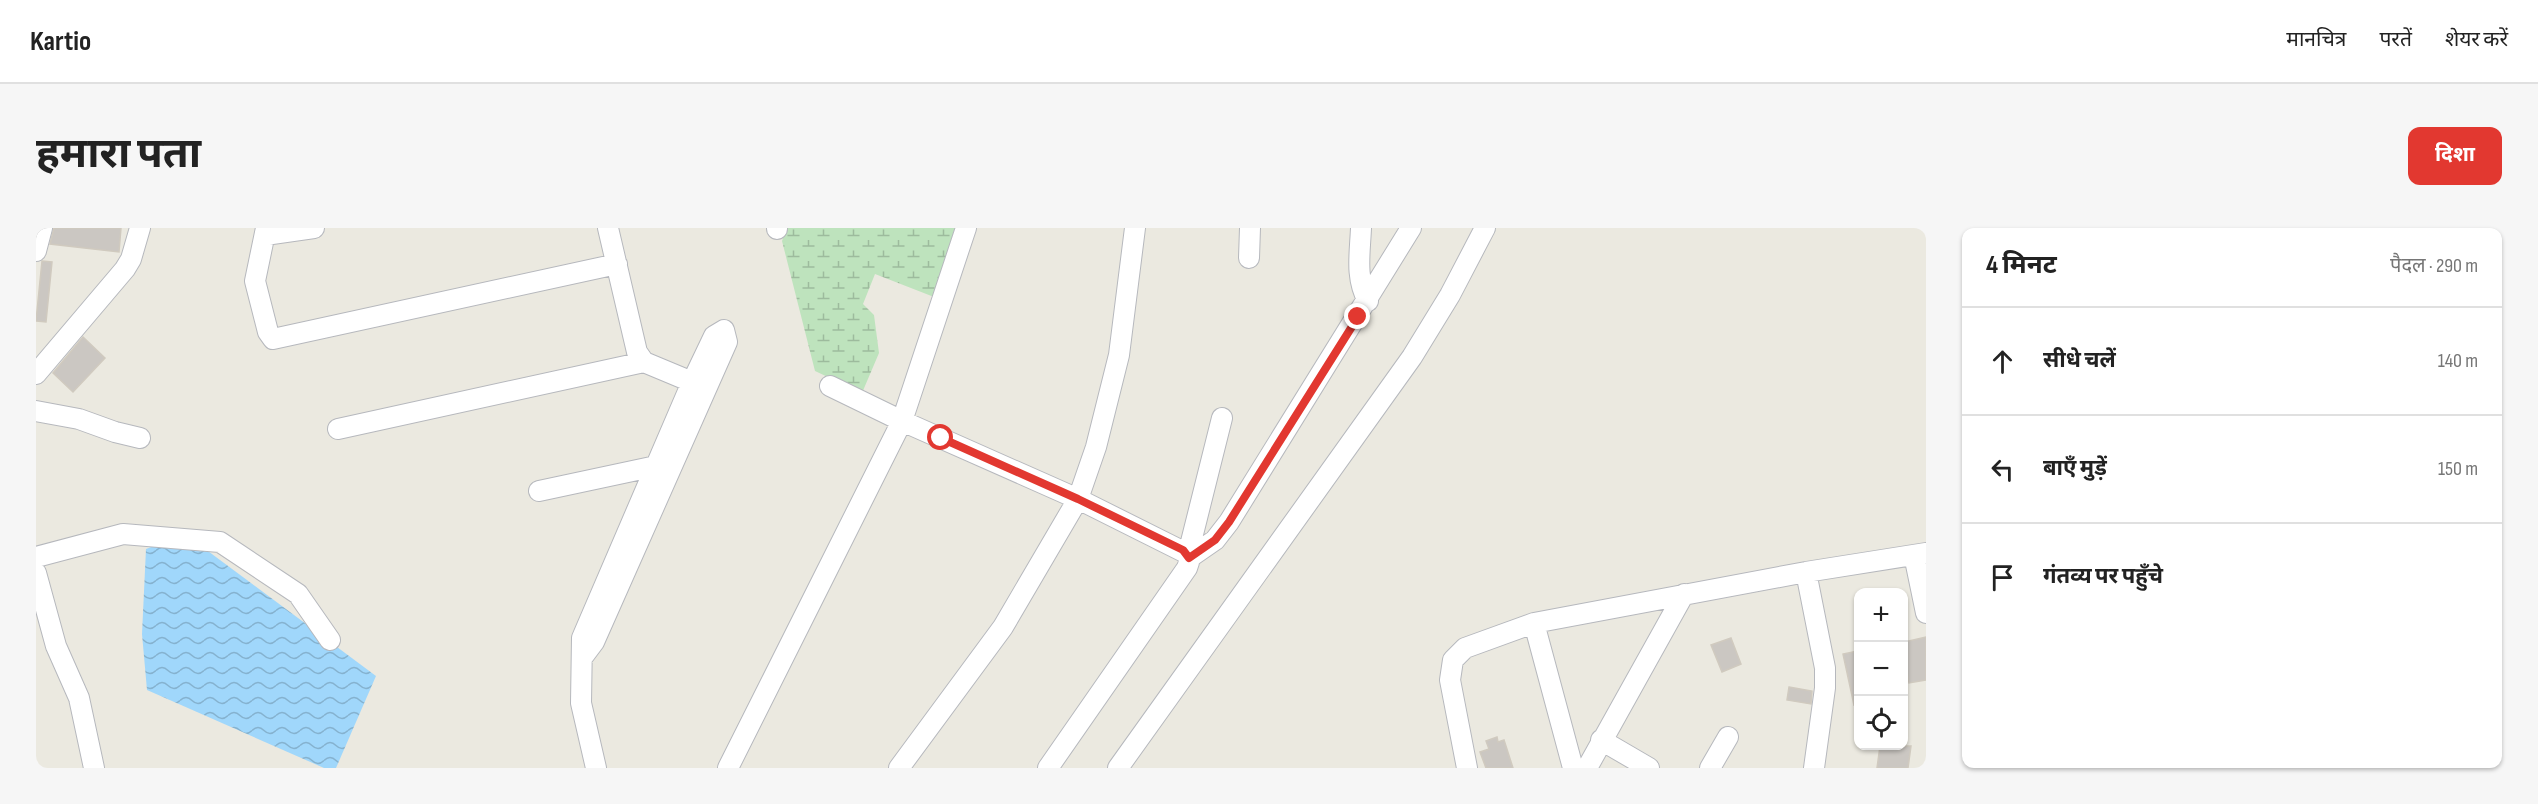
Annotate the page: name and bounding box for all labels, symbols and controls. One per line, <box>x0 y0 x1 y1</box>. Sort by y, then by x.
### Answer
text: Kartio <box>30 25 91 58</box>
text: मानचित्र <box>2286 27 2346 52</box>
text: परतें <box>2379 27 2412 52</box>
text: शेयर करें <box>2445 27 2508 52</box>
button: दिशा <box>2408 127 2502 185</box>
text: हमारा पता <box>36 129 201 180</box>
text: 4 मिनट <box>1986 250 2057 281</box>
text: पैदल · 290 m <box>2390 254 2478 278</box>
route end <box>1344 303 1370 329</box>
icon: ahead <box>1986 345 2019 378</box>
text: सीधे चलें <box>2043 347 2116 374</box>
text: 140 m <box>2438 349 2478 373</box>
route start <box>927 424 953 450</box>
icon: left <box>1986 453 2019 486</box>
text: बाएँ मुड़ें <box>2043 455 2107 482</box>
text: 150 m <box>2438 457 2478 481</box>
icon: arrive <box>1986 561 2019 594</box>
text: गंतव्य पर पहुँचे <box>2043 563 2163 590</box>
map controls <box>1854 588 1908 750</box>
button: + <box>1854 588 1908 642</box>
button: − <box>1854 642 1908 696</box>
button: locate <box>1854 696 1908 750</box>

